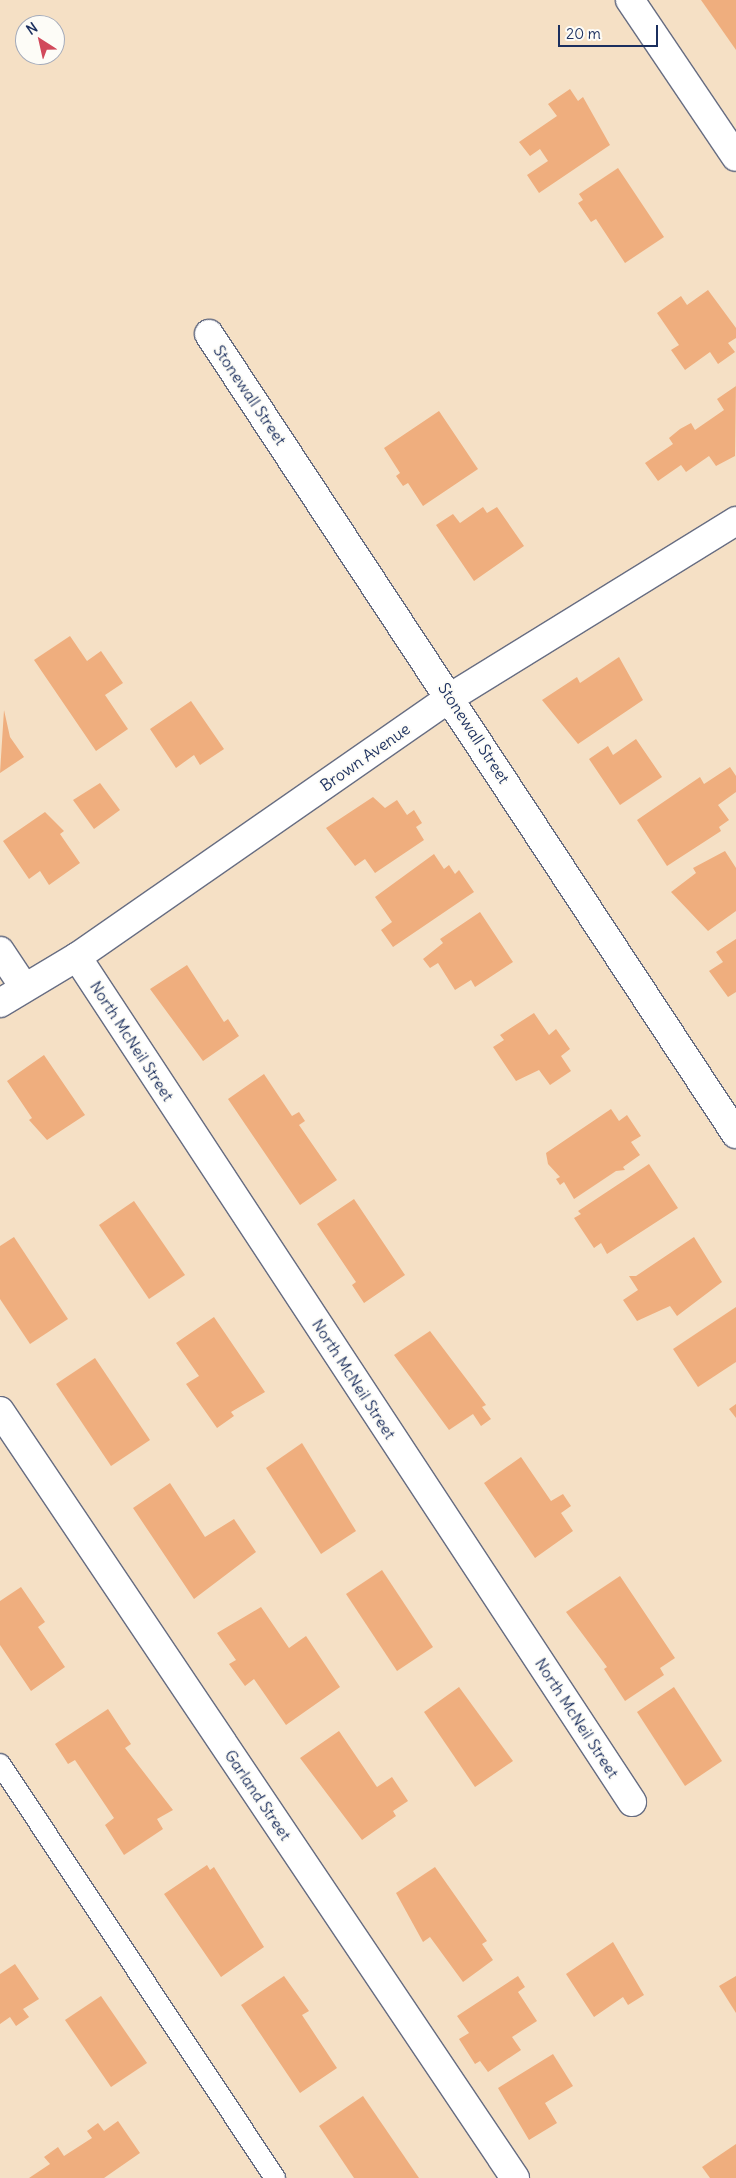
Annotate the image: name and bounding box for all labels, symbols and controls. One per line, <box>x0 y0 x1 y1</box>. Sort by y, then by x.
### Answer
north arrow <box>15 15 65 65</box>
scale bar <box>561 15 661 47</box>
text: N <box>23 18 41 39</box>
text: 20 m <box>566 24 601 43</box>
street label: Stonewall Street <box>210 341 290 449</box>
street label: Stonewall Street <box>434 679 514 787</box>
street label: Brown Avenue <box>316 719 414 795</box>
street label: North McNeil Street <box>86 977 178 1105</box>
street label: North McNeil Street <box>308 1315 400 1443</box>
street label: North McNeil Street <box>531 1654 623 1782</box>
street label: Garland Street <box>221 1746 295 1844</box>

